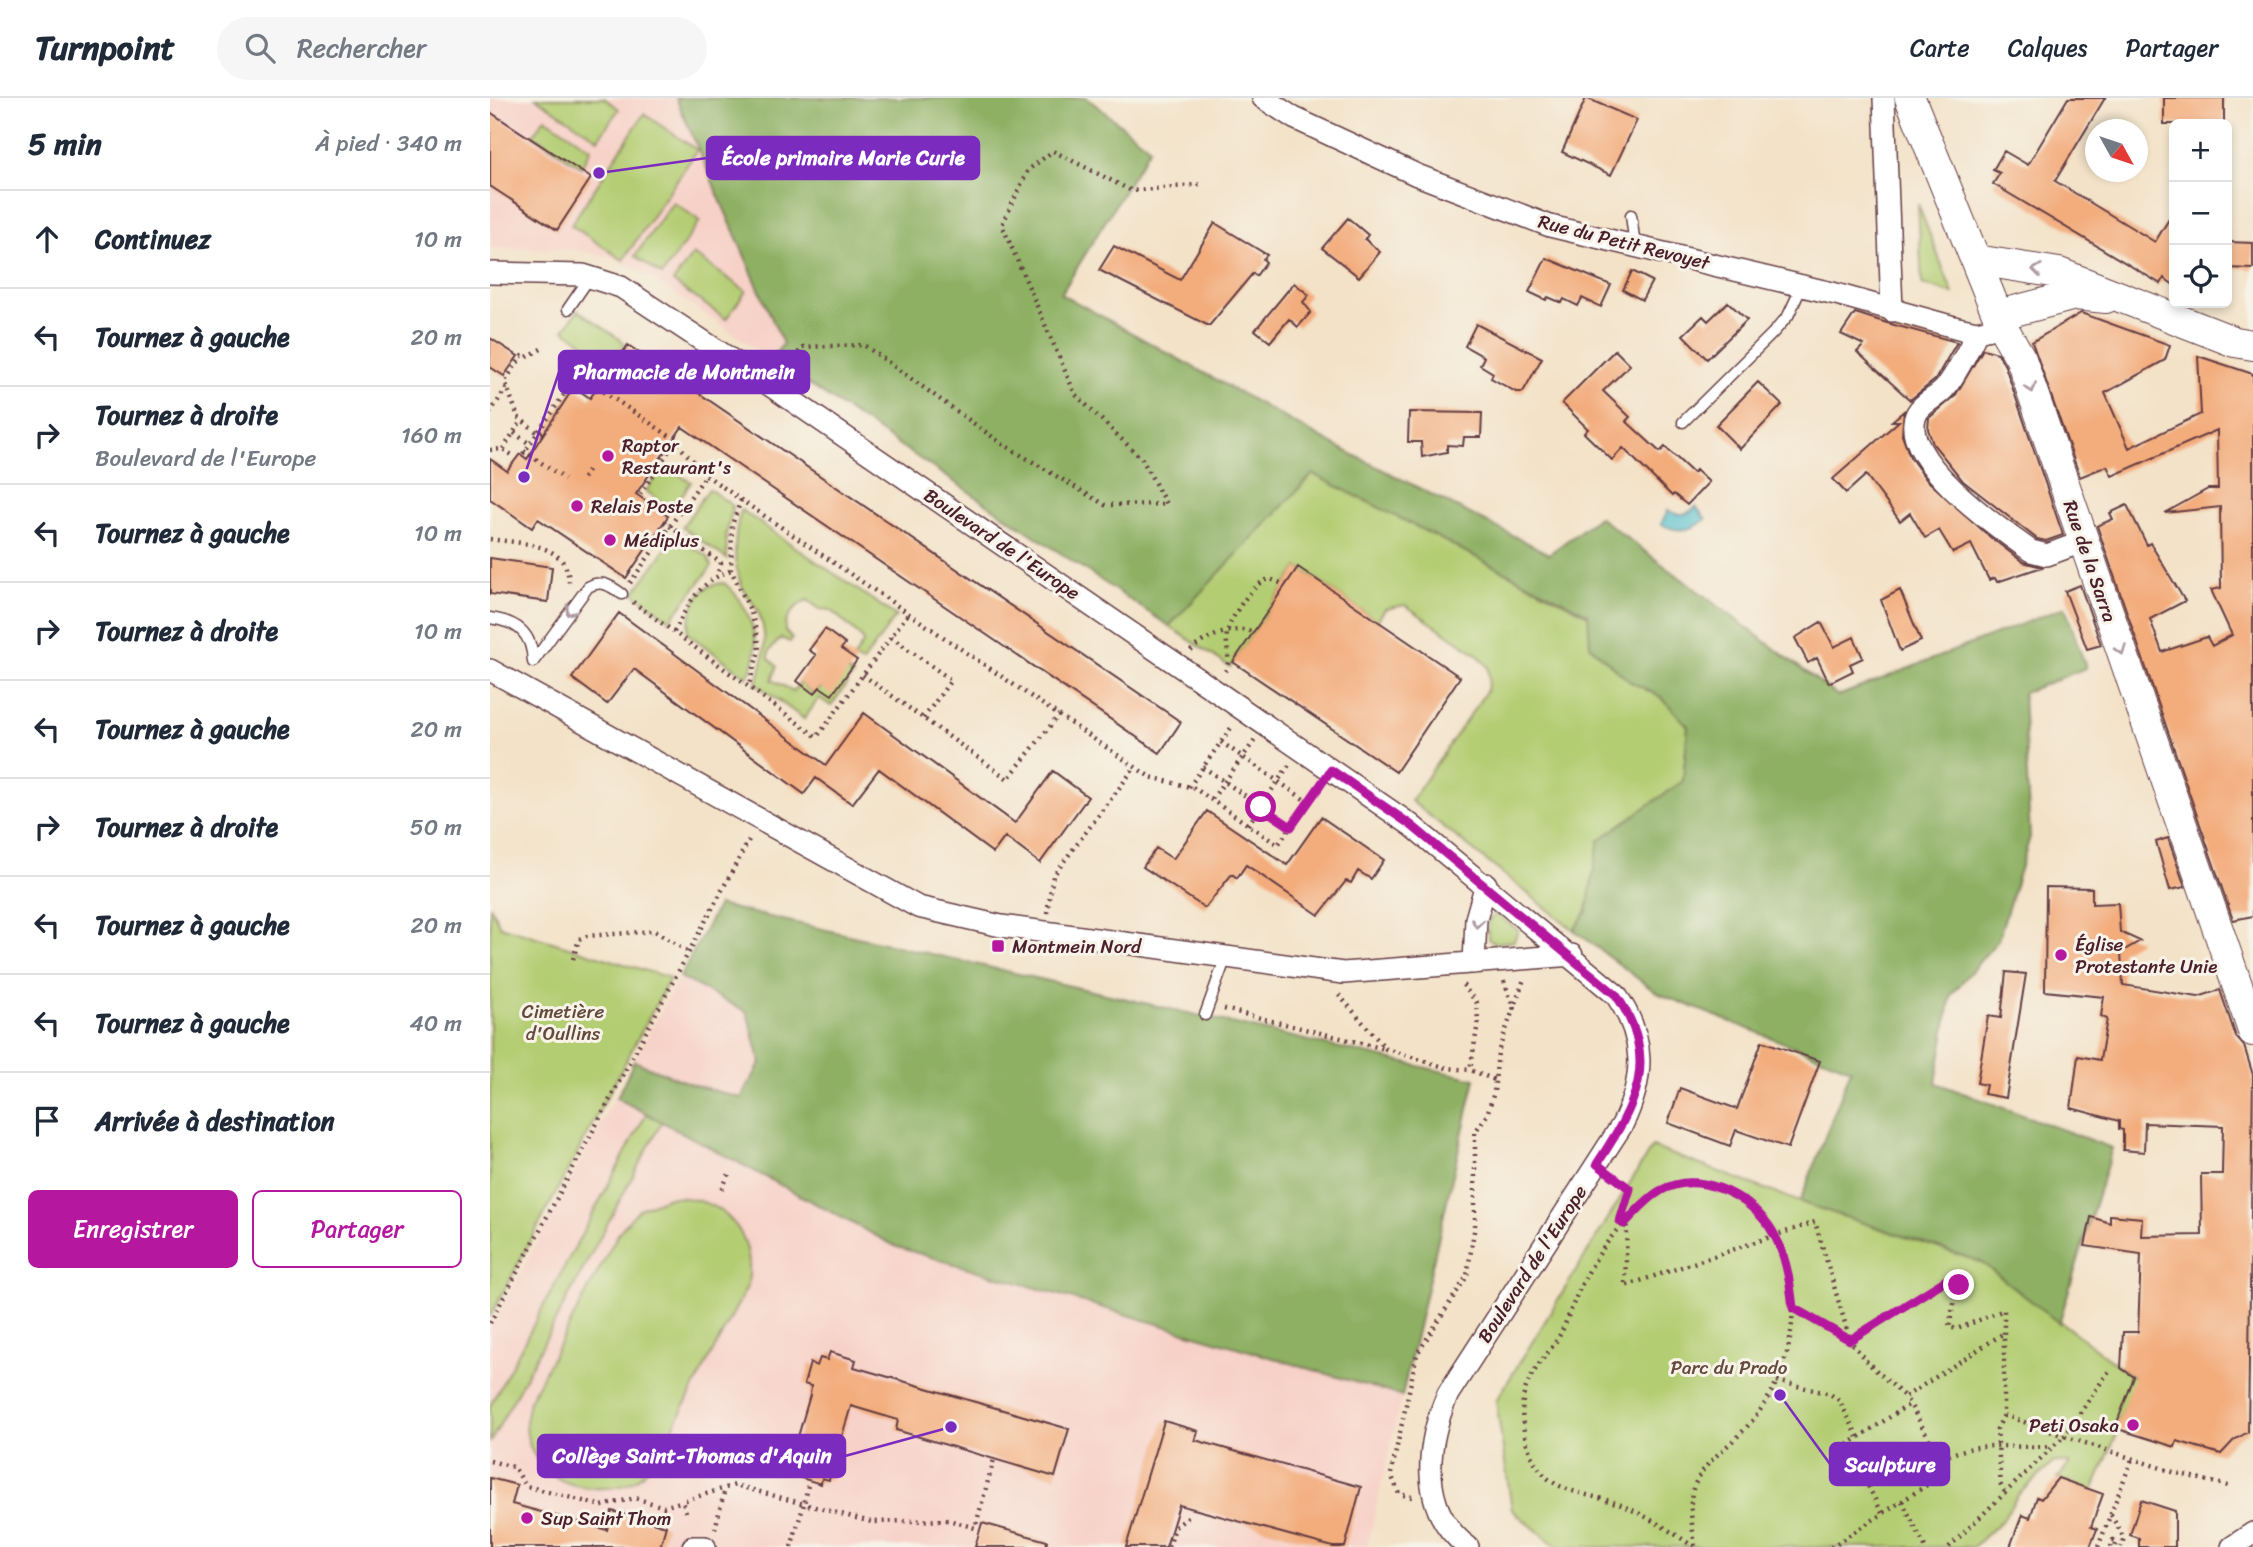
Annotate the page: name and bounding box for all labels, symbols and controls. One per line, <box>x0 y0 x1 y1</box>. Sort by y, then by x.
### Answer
search box <box>217 17 707 80</box>
text: Turnpoint <box>35 19 175 77</box>
text: Rechercher <box>297 25 426 71</box>
text: Carte <box>1910 27 1970 69</box>
text: Calques <box>2008 27 2087 69</box>
text: Partager <box>2125 27 2218 69</box>
icon: search <box>241 29 279 67</box>
text: 5 min <box>28 117 102 171</box>
north arrow <box>2085 119 2148 182</box>
map controls <box>2169 119 2232 308</box>
button: + <box>2169 119 2232 182</box>
text: À pied · 340 m <box>315 123 462 164</box>
callout: École primaire Marie Curie <box>707 137 979 179</box>
text: École primaire Marie Curie <box>721 139 966 177</box>
button: − <box>2169 182 2232 245</box>
street label: Rue du Petit Revoyet <box>1535 205 1714 280</box>
text: Continuez <box>95 216 211 262</box>
text: 10 m <box>414 219 462 260</box>
icon: ahead <box>28 220 66 258</box>
button: locate <box>2169 245 2232 308</box>
one-way arrow <box>2031 263 2043 278</box>
text: Tournez à gauche <box>95 314 290 360</box>
text: 20 m <box>411 317 462 358</box>
icon: left <box>28 318 66 356</box>
callout: Pharmacie de Montmein <box>559 351 809 393</box>
text: Pharmacie de Montmein <box>573 353 795 391</box>
one-way arrow <box>2023 382 2037 394</box>
text: Tournez à droite <box>95 392 278 438</box>
text: 160 m <box>401 415 462 456</box>
icon: right <box>28 416 66 454</box>
place label: Raptor Restaurant's <box>622 429 731 484</box>
text: Boulevard de l'Europe <box>95 438 316 479</box>
marker: Raptor Restaurant's <box>600 448 616 464</box>
street label: Boulevard de l'Europe <box>917 479 1087 609</box>
place label: Relais Poste <box>591 490 693 523</box>
street label: Rue de la Sarra <box>2054 496 2126 627</box>
marker: Relais Poste <box>569 498 585 514</box>
text: Tournez à gauche <box>95 510 290 556</box>
text: 10 m <box>414 513 462 554</box>
icon: left <box>28 514 66 552</box>
place label: Médiplus <box>624 524 699 557</box>
marker: Médiplus <box>602 532 618 548</box>
one-way arrow <box>566 604 579 616</box>
text: Tournez à droite <box>95 608 278 654</box>
text: 10 m <box>414 611 462 652</box>
icon: right <box>28 612 66 650</box>
one-way arrow <box>2112 643 2126 655</box>
text: Tournez à gauche <box>95 706 290 752</box>
text: 20 m <box>411 709 462 750</box>
icon: left <box>28 710 66 748</box>
route start <box>1245 791 1276 822</box>
text: Tournez à droite <box>95 804 278 850</box>
text: 50 m <box>410 807 462 848</box>
icon: right <box>28 808 66 846</box>
text: Tournez à gauche <box>95 902 290 948</box>
text: 20 m <box>411 905 462 946</box>
icon: left <box>28 906 66 944</box>
one-way arrow <box>1470 917 1485 929</box>
place label: Église Protestante Unie <box>2075 928 2218 983</box>
place label: Montmein Nord <box>1012 930 1143 963</box>
marker: Montmein Nord <box>990 938 1006 954</box>
marker: Église Protestante Unie <box>2053 947 2069 963</box>
park label: Cimetière d'Oullins <box>522 995 604 1050</box>
text: Tournez à gauche <box>95 1000 290 1046</box>
text: 40 m <box>409 1003 462 1044</box>
icon: left <box>28 1004 66 1042</box>
text: Arrivée à destination <box>95 1098 335 1144</box>
icon: arrive <box>28 1102 66 1140</box>
street label: Boulevard de l'Europe <box>1468 1178 1596 1350</box>
button: Enregistrer <box>28 1190 238 1268</box>
button: Partager <box>252 1190 462 1268</box>
route end <box>1943 1269 1974 1300</box>
park label: Parc du Prado <box>1671 1351 1788 1384</box>
place label: Peti Osaka <box>2029 1409 2119 1442</box>
marker: Peti Osaka <box>2125 1417 2141 1433</box>
callout: Collège Saint-Thomas d'Aquin <box>538 1435 845 1477</box>
text: Collège Saint-Thomas d'Aquin <box>551 1437 832 1475</box>
callout: Sculpture <box>1830 1443 1949 1485</box>
text: Sculpture <box>1843 1446 1936 1484</box>
place label: Sup Saint Thom <box>541 1502 671 1535</box>
marker: Sup Saint Thom <box>519 1510 535 1526</box>

